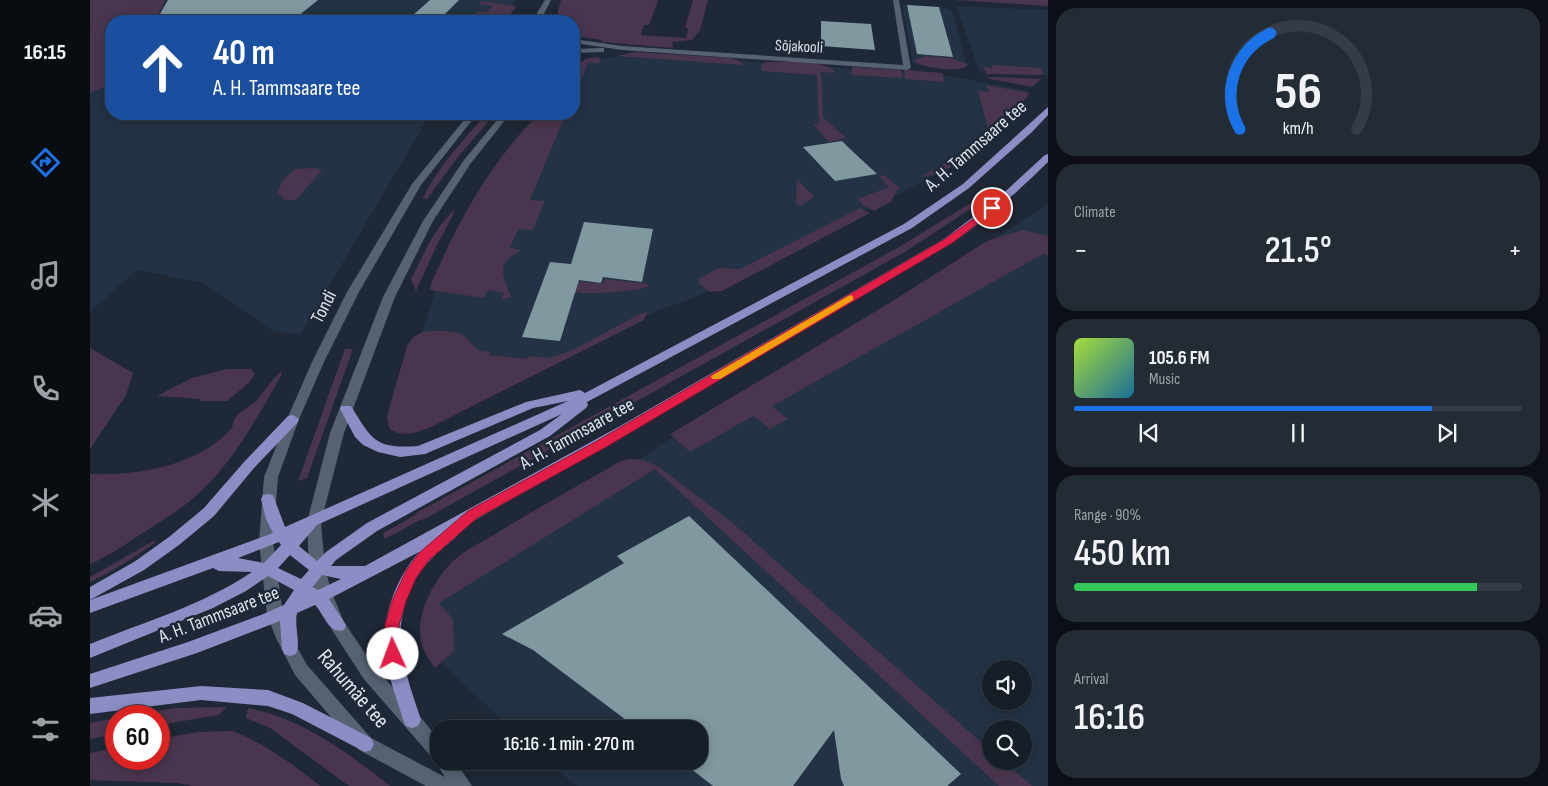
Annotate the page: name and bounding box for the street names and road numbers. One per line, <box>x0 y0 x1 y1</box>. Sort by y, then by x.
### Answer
street label: Sõjakooli <box>775 36 823 58</box>
street label: A. H. Tammsaare tee <box>920 96 1032 197</box>
street label: Tondi <box>306 287 342 327</box>
street label: A. H. Tammsaare tee <box>515 393 638 475</box>
street label: A. H. Tammsaare tee <box>155 581 283 649</box>
street label: Rahumäe tee <box>311 644 395 734</box>

